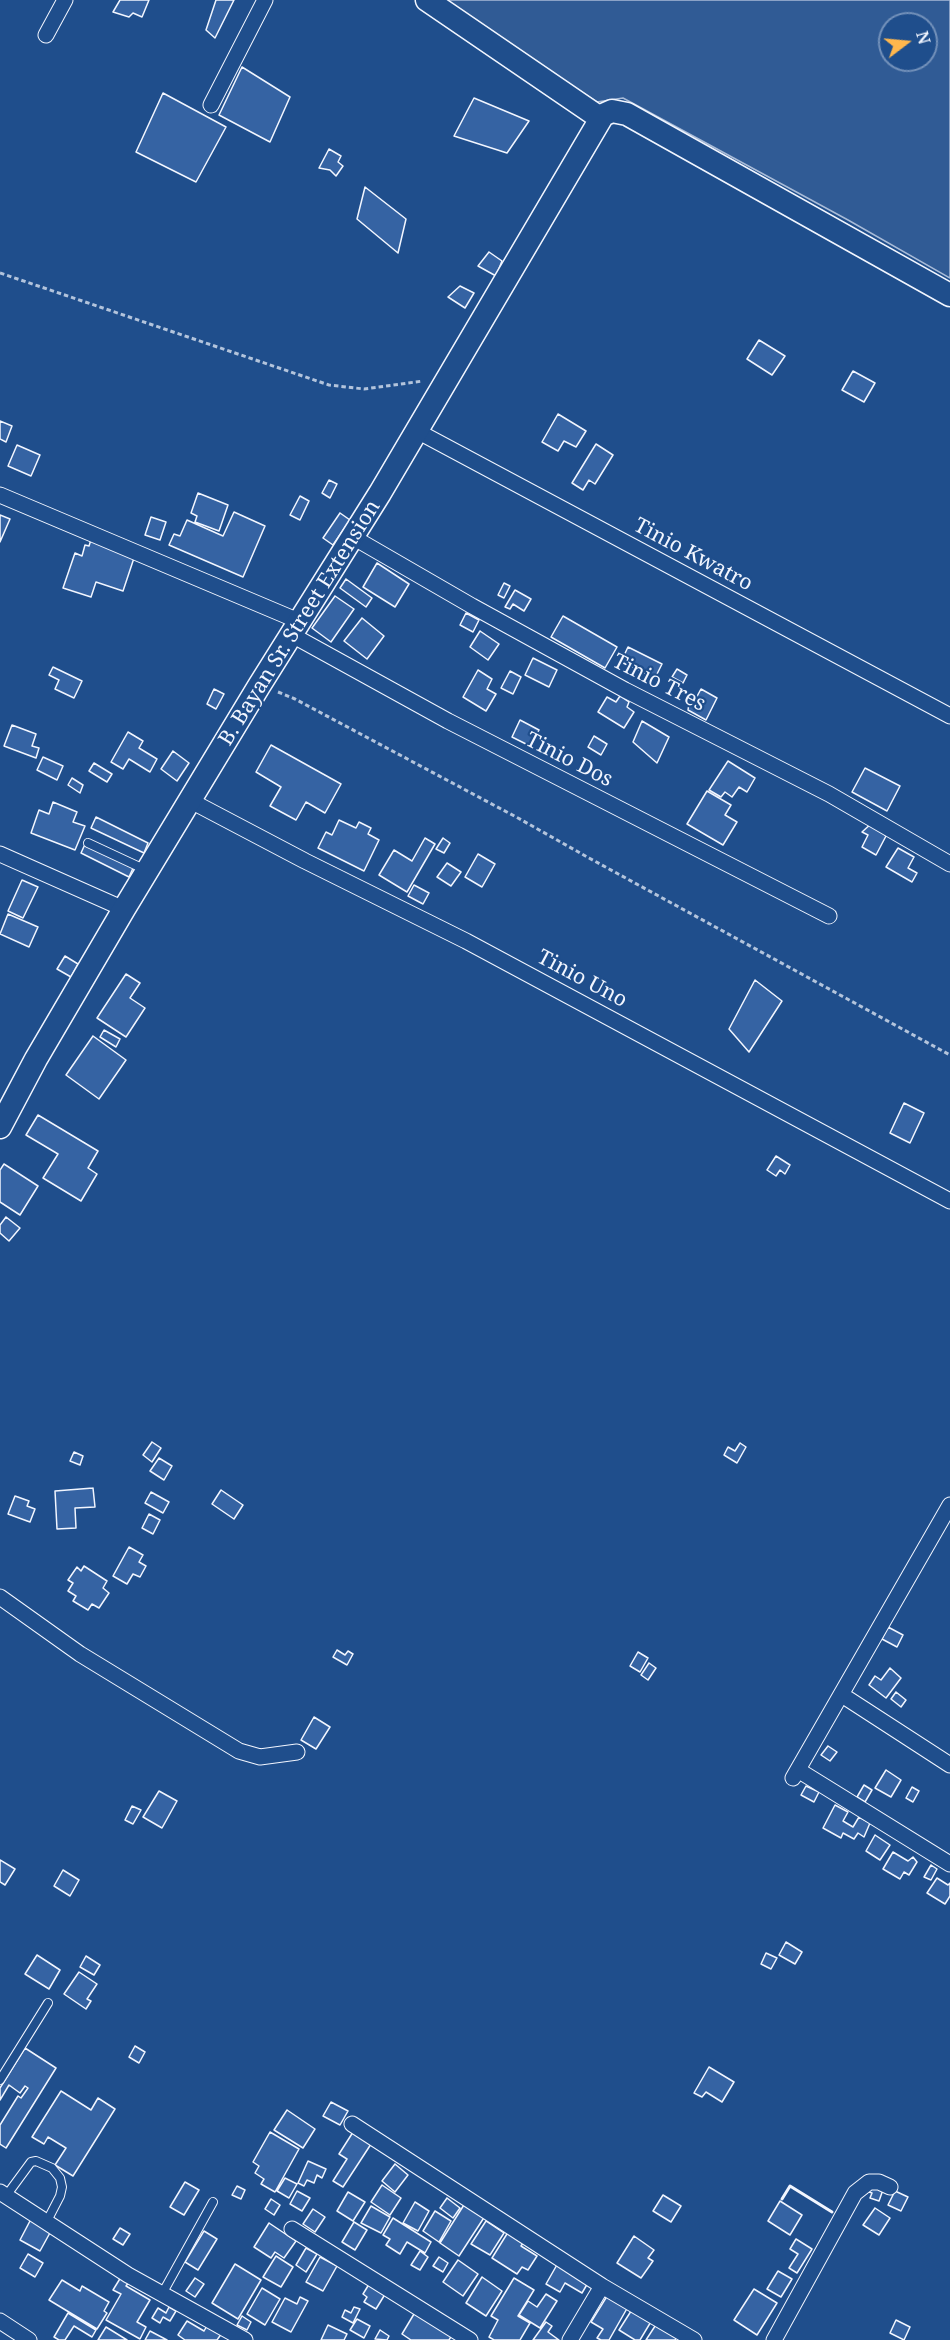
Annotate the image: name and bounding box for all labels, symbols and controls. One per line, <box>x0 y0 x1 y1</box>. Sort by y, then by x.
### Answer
north arrow <box>878 12 938 72</box>
text: N <box>911 28 936 47</box>
street label: B. Bayan Sr. Street Extension <box>214 496 386 750</box>
street label: Tinio Kwatro <box>629 513 757 597</box>
street label: Tinio Tres <box>608 649 710 717</box>
street label: Tinio Dos <box>521 727 617 793</box>
street label: Tinio Uno <box>533 945 631 1013</box>

